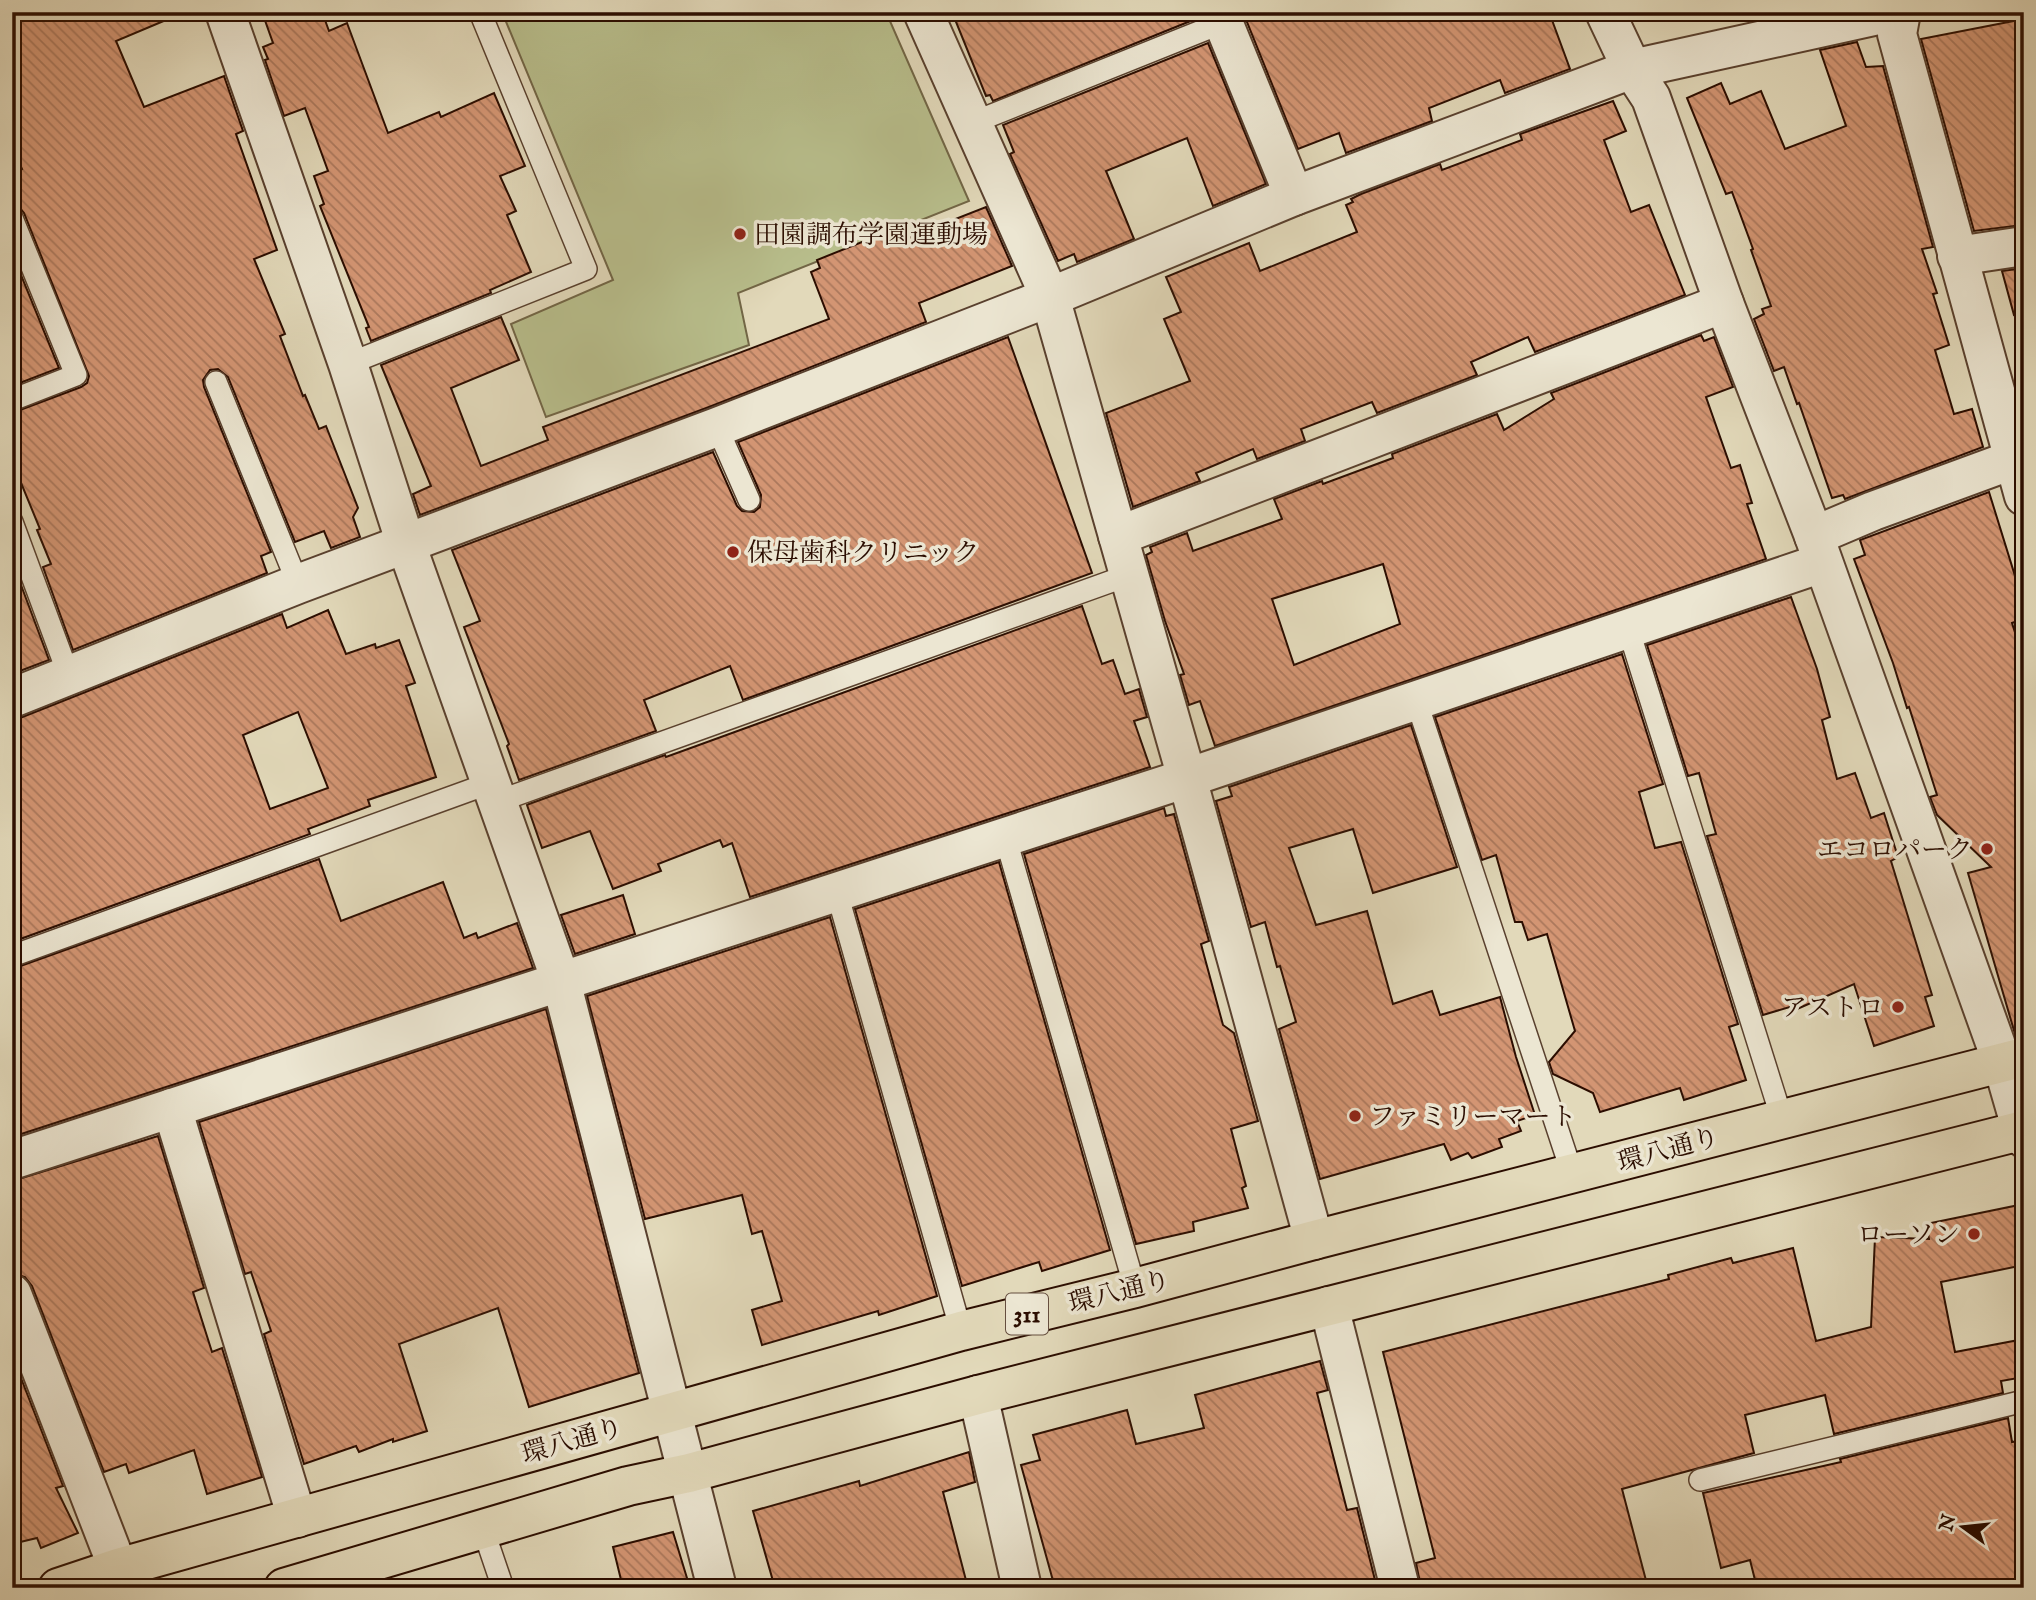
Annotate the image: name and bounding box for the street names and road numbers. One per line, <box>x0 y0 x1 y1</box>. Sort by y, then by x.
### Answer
street label: 環八通り <box>1614 1121 1723 1180</box>
street label: 環八通り <box>1065 1264 1174 1321</box>
road number: 311 <box>1006 1294 1048 1334</box>
street label: 環八通り <box>518 1411 627 1472</box>

